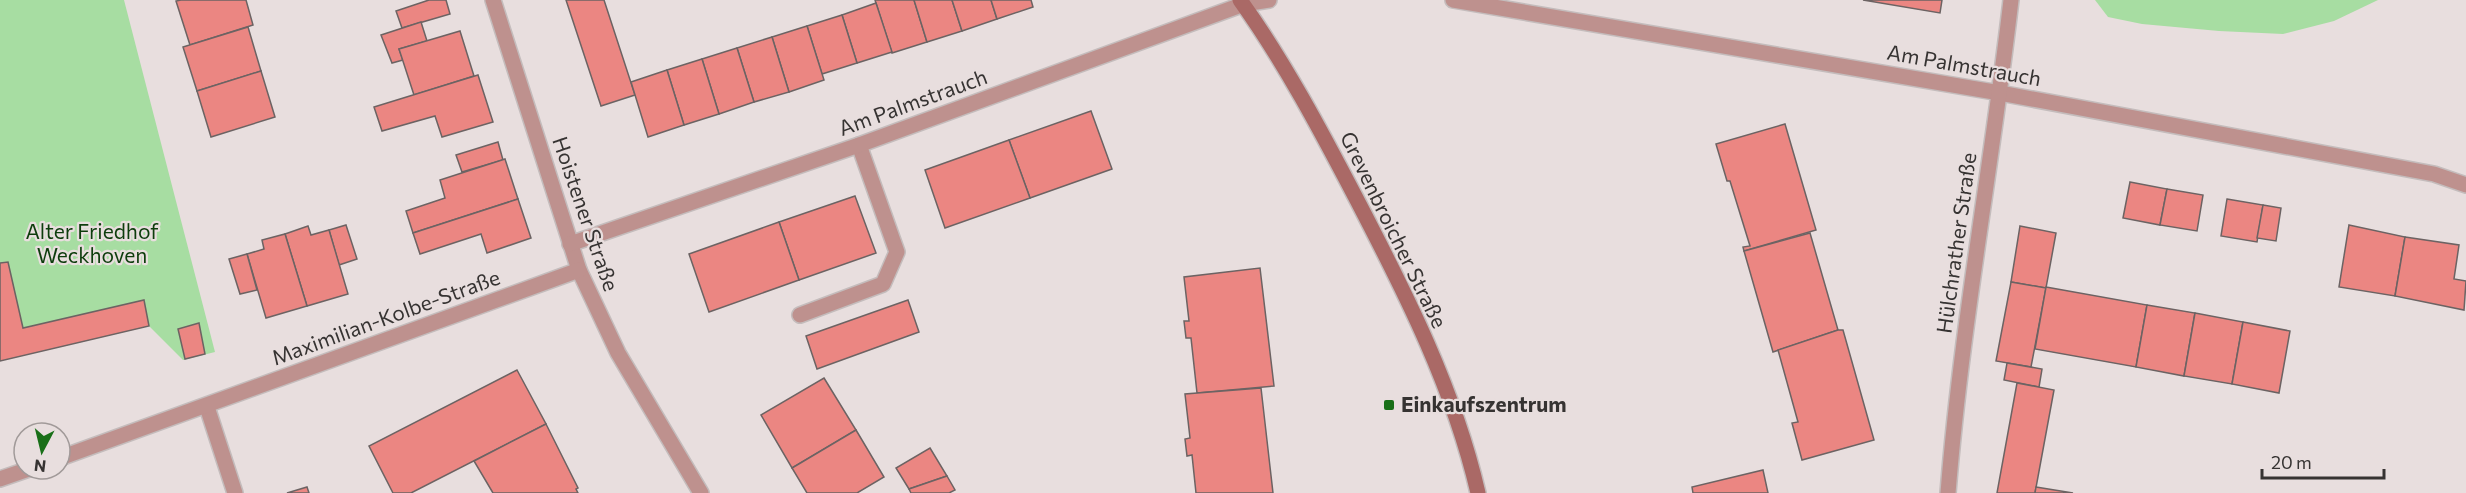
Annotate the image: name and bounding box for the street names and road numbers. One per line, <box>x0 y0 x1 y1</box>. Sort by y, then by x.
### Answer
street label: Am Palmstrauch <box>1885 39 2043 90</box>
street label: Am Palmstrauch <box>835 63 990 140</box>
street label: Grevenbroicher Straße <box>1336 127 1453 332</box>
street label: Hoistener Straße <box>548 133 625 294</box>
street label: Hülchrather Straße <box>1930 151 1981 335</box>
street label: Maximilian-Kolbe-Straße <box>268 264 503 370</box>

